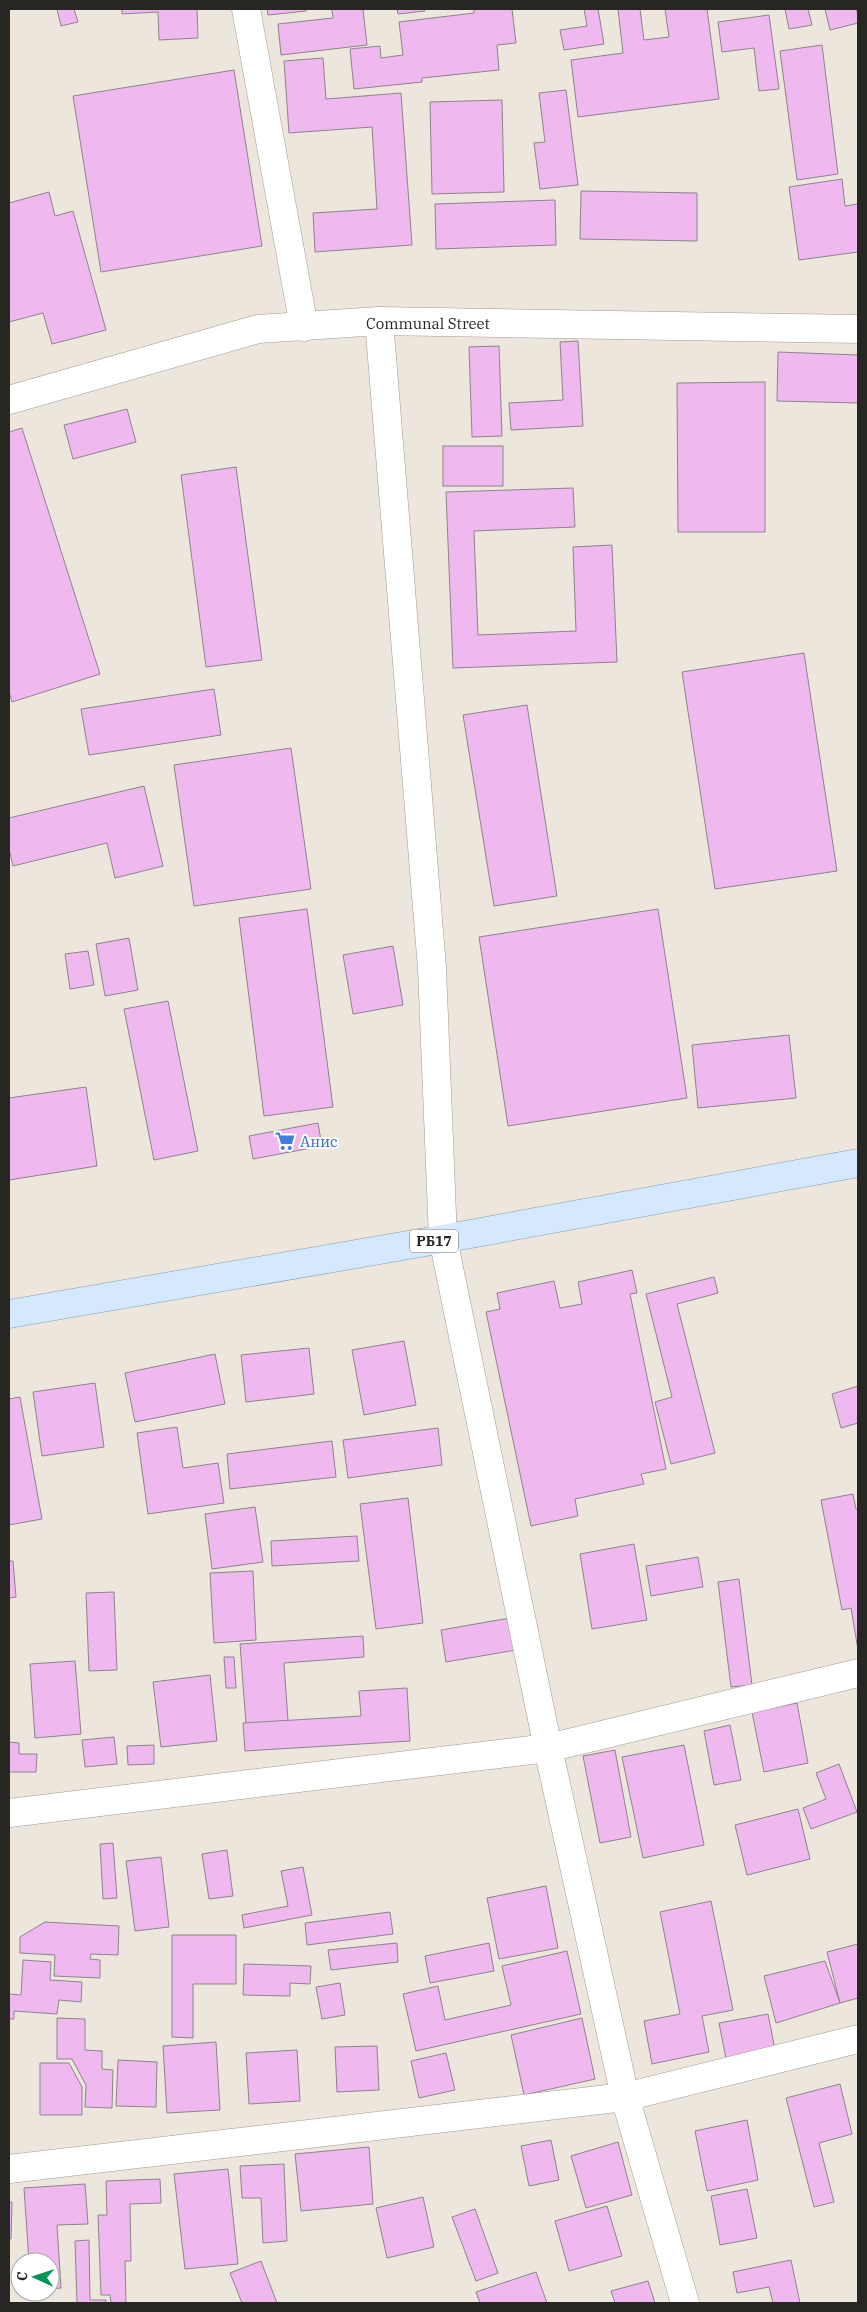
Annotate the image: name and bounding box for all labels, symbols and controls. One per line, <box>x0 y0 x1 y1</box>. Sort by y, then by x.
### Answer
street label: Communal Street <box>366 314 490 333</box>
supermarket icon: Анис <box>274 1130 296 1152</box>
place label: Анис <box>300 1132 338 1151</box>
road number: РБ17 <box>410 1230 458 1252</box>
north arrow <box>10 2252 60 2302</box>
text: С <box>13 2271 31 2281</box>

